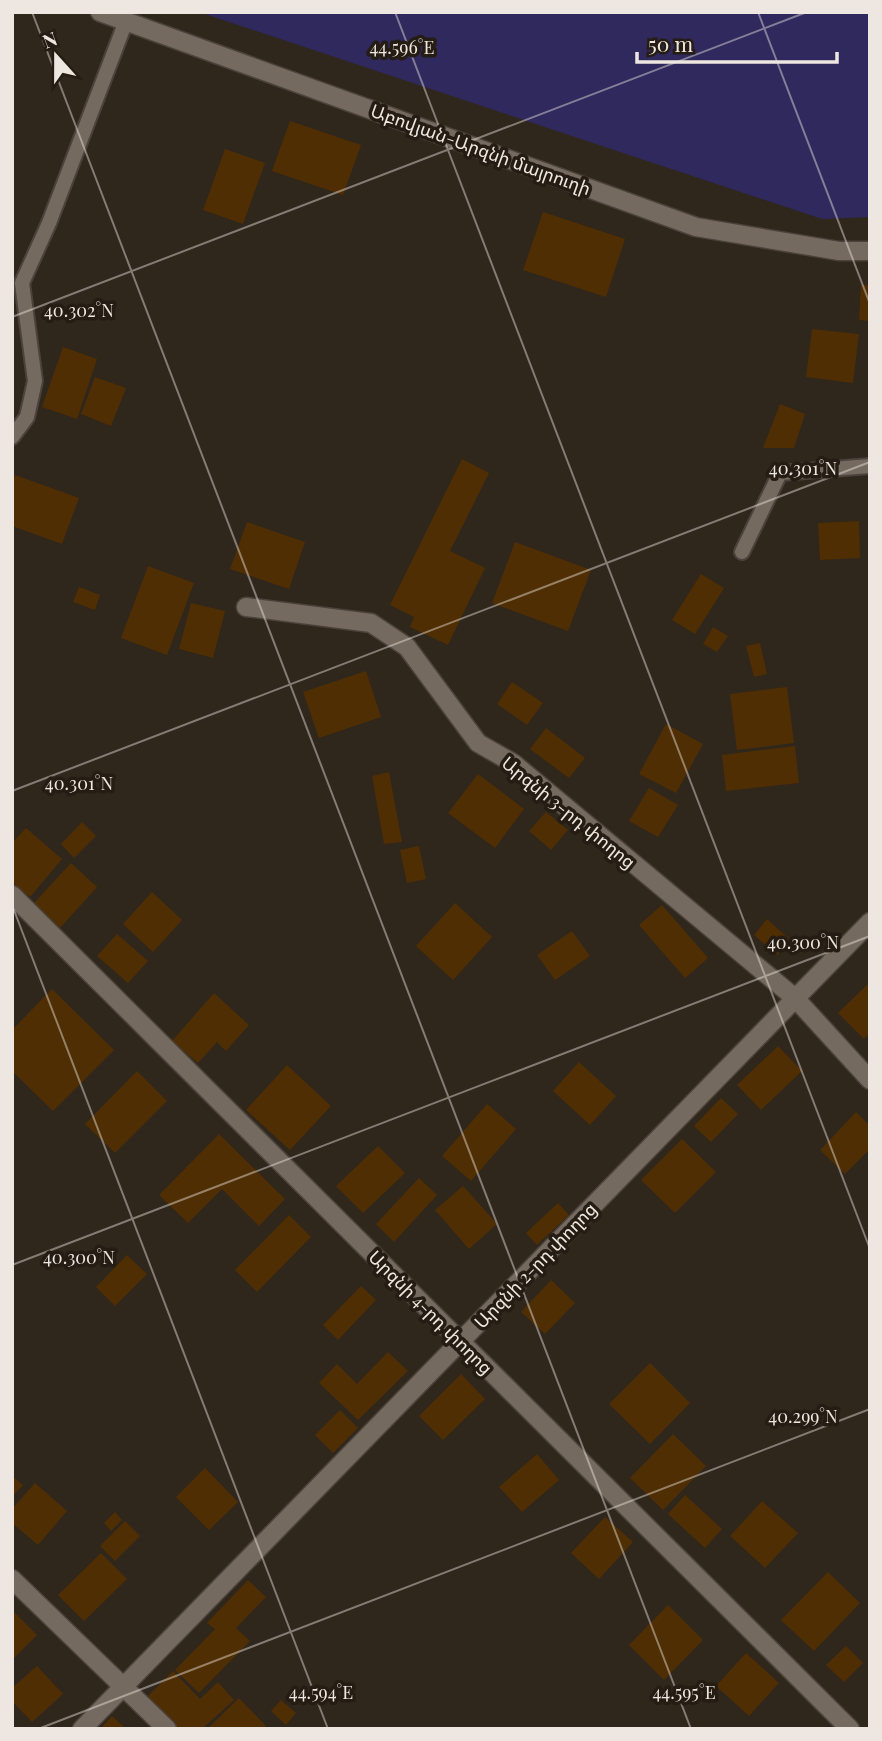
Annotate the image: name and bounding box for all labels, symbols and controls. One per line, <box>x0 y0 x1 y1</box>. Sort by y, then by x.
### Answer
north arrow <box>21 21 91 91</box>
scale bar <box>637 21 836 65</box>
text: N <box>38 25 61 54</box>
text: 50 m <box>648 29 694 57</box>
text: 44.596°E <box>369 35 435 59</box>
street label: Աբովյան-Արզնի մայրուղի <box>368 98 594 200</box>
text: 40.302°N <box>44 298 114 322</box>
text: 40.301°N <box>769 456 837 480</box>
street label: Արզնի 3-րդ փողոց <box>497 751 641 873</box>
text: 40.301°N <box>45 771 113 795</box>
text: 40.300°N <box>767 930 839 954</box>
street label: Արզնի 2-րդ փողոց <box>469 1197 601 1333</box>
text: 40.300°N <box>43 1245 115 1269</box>
street label: Արզնի 4-րդ փողոց <box>364 1245 498 1379</box>
text: 40.299°N <box>768 1404 838 1428</box>
text: 44.594°E <box>289 1680 353 1704</box>
text: 44.595°E <box>652 1680 716 1704</box>

